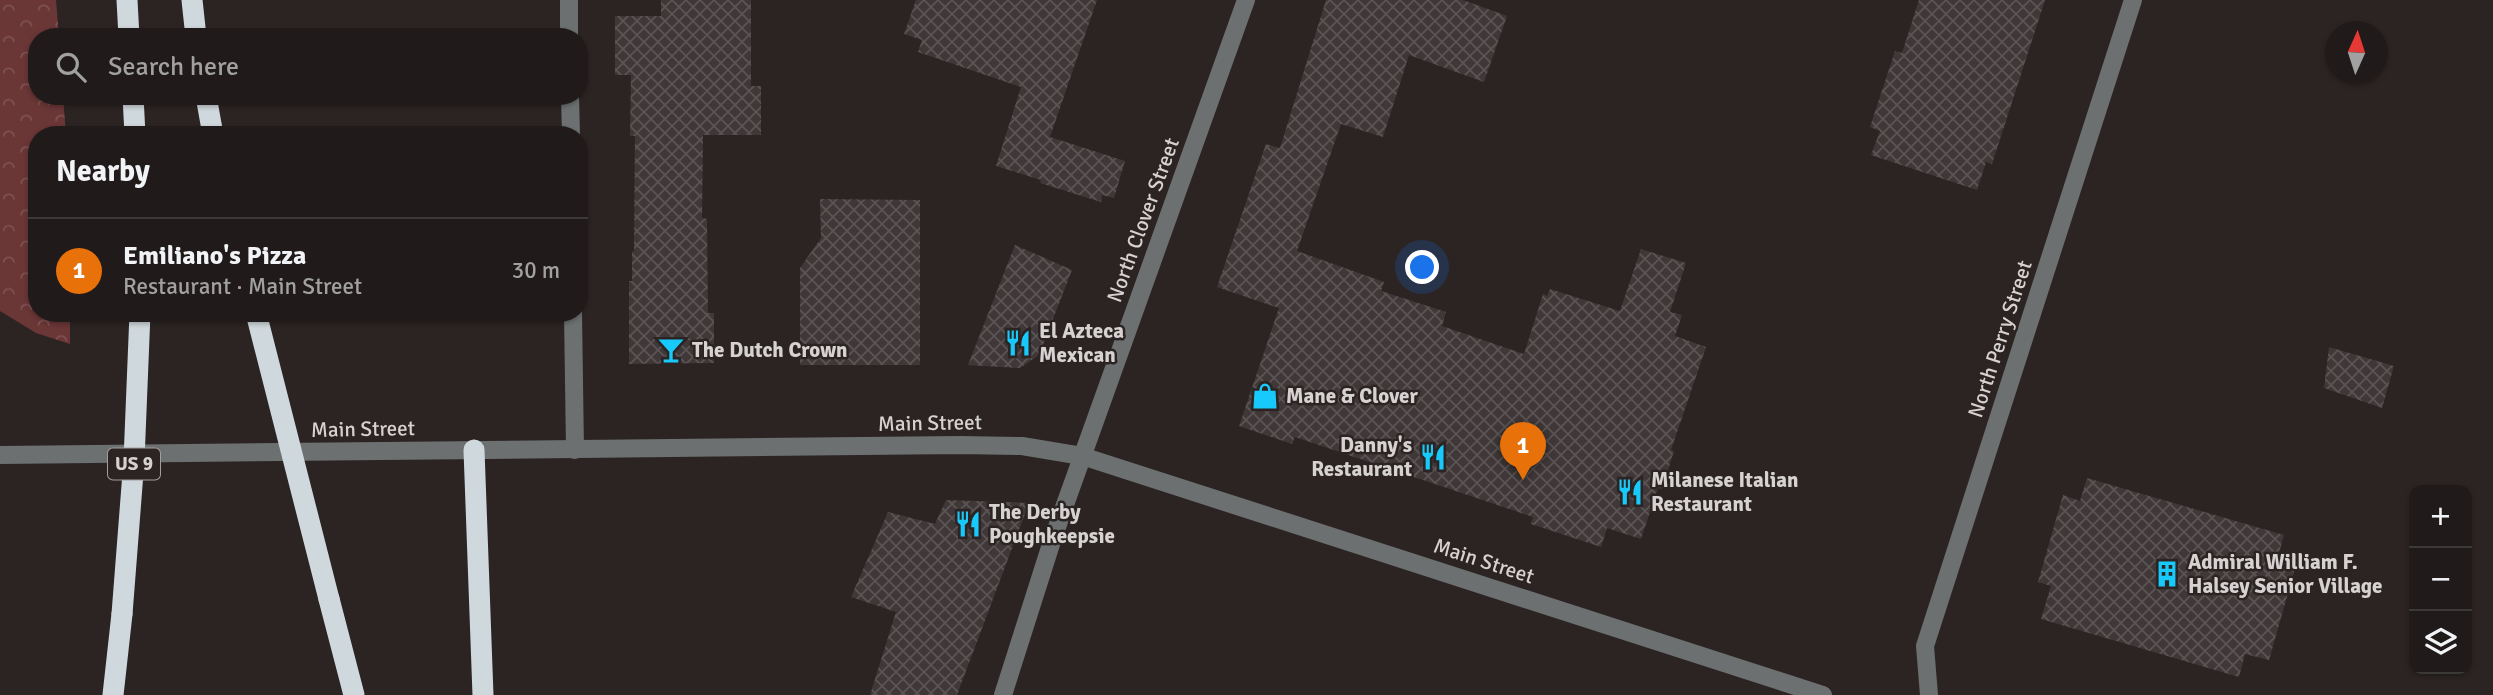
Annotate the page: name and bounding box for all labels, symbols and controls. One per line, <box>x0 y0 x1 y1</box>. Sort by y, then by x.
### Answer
north arrow <box>2325 21 2388 84</box>
search box <box>28 28 588 105</box>
icon: search <box>52 48 90 86</box>
text: Search here <box>108 51 239 83</box>
street label: North Clover Street <box>1101 134 1185 306</box>
text: Nearby <box>56 153 150 190</box>
text: Emiliano's Pizza <box>123 240 306 272</box>
your location <box>1405 250 1439 284</box>
text: 1 <box>73 256 85 285</box>
text: 30 m <box>512 256 560 285</box>
street label: North Perry Street <box>1962 257 2038 421</box>
text: Restaurant · Main Street <box>123 272 362 301</box>
place label: El Azteca Mexican <box>1039 318 1124 368</box>
restaurant icon: El Azteca Mexican <box>1003 328 1033 358</box>
bar icon: The Dutch Crown <box>656 335 686 365</box>
place label: The Dutch Crown <box>692 337 848 363</box>
shop icon: Mane & Clover <box>1250 381 1280 411</box>
place label: Mane & Clover <box>1286 383 1418 409</box>
street label: Main Street <box>878 409 982 437</box>
street label: Main Street <box>311 415 415 443</box>
pin: 1 <box>1500 422 1546 480</box>
place label: Danny's Restaurant <box>1311 432 1412 482</box>
restaurant icon: Danny's Restaurant <box>1418 442 1448 472</box>
road number: US 9 <box>108 449 160 480</box>
place label: Milanese Italian Restaurant <box>1651 467 1799 517</box>
restaurant icon: Milanese Italian Restaurant <box>1615 477 1645 507</box>
map controls <box>2409 485 2472 674</box>
button: + <box>2409 485 2472 548</box>
place label: The Derby Poughkeepsie <box>989 499 1115 549</box>
restaurant icon: The Derby Poughkeepsie <box>953 509 983 539</box>
street label: Main Street <box>1430 533 1538 589</box>
button: − <box>2409 548 2472 611</box>
place label: Admiral William F. Halsey Senior Village <box>2188 549 2383 599</box>
building icon: Admiral William F. Halsey Senior Village <box>2152 559 2182 589</box>
button: layers <box>2409 611 2472 674</box>

